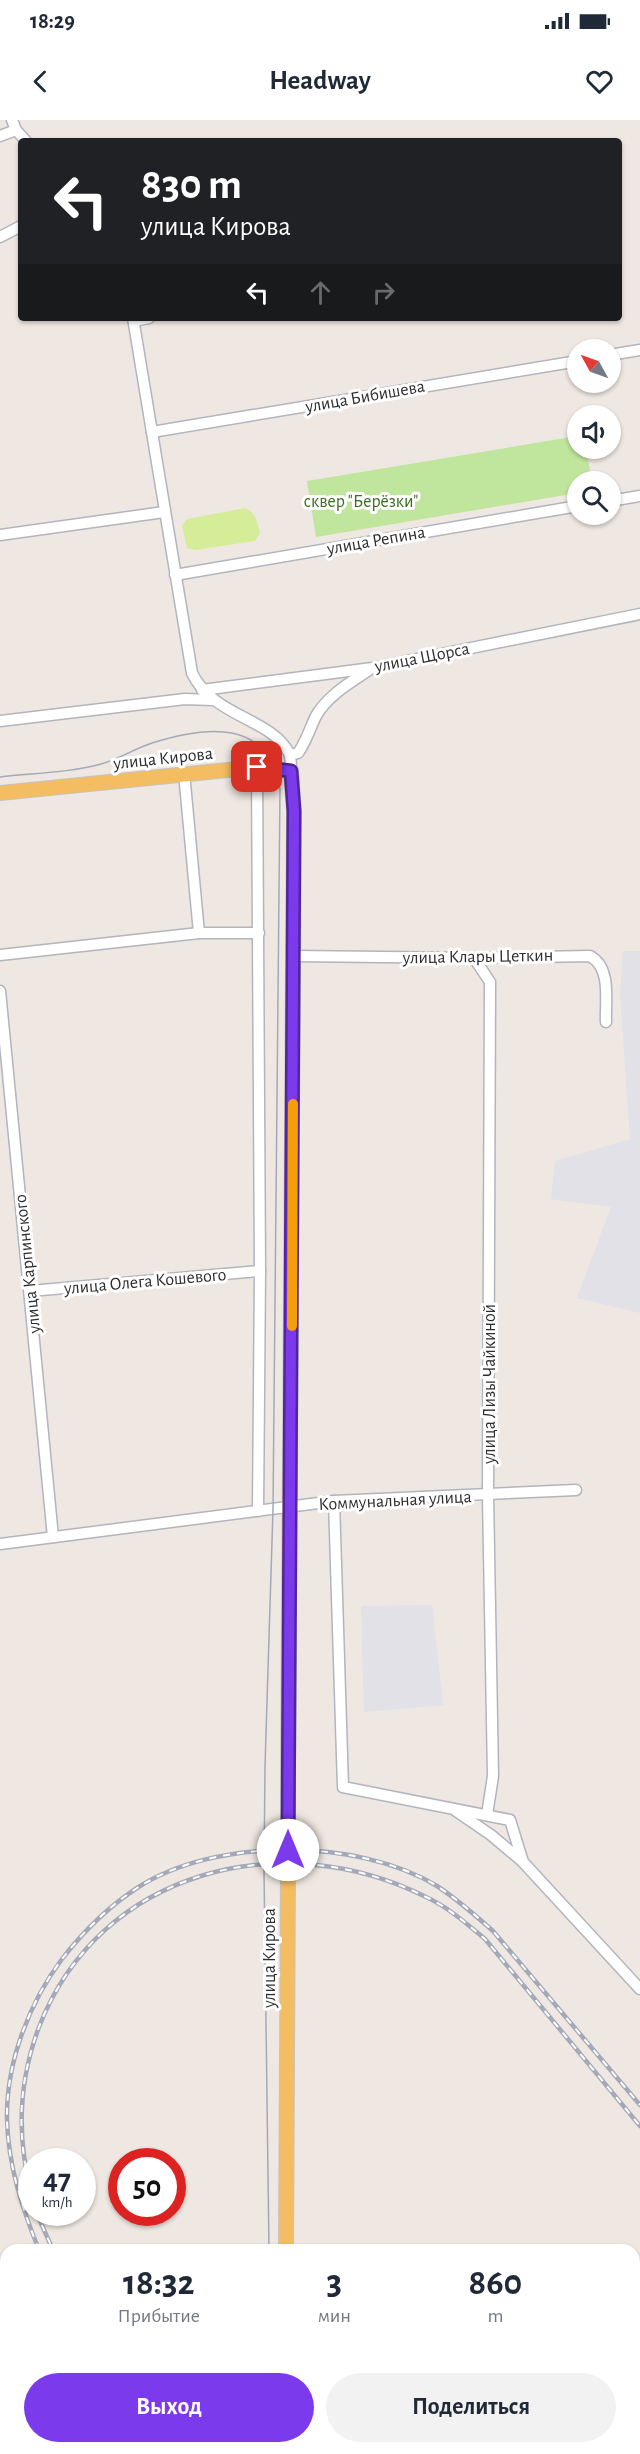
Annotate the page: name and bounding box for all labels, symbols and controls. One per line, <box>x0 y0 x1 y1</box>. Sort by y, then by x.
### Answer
text: 18:29 <box>30 10 75 32</box>
icon: back <box>24 65 57 98</box>
icon: heart <box>583 65 616 98</box>
text: Headway <box>269 67 371 94</box>
icon: left <box>42 162 120 240</box>
text: 830 m <box>141 164 242 206</box>
text: улица Кирова <box>141 213 291 240</box>
icon: left <box>241 276 274 309</box>
icon: ahead <box>304 276 337 309</box>
icon: right <box>367 276 400 309</box>
north arrow <box>567 339 621 393</box>
map controls <box>567 339 621 525</box>
street label: улица Бибишева <box>303 377 426 417</box>
button: sound <box>567 405 621 459</box>
button: search <box>567 471 621 525</box>
park label: сквер "Берёзки" <box>304 493 418 511</box>
street label: улица Репина <box>325 523 427 559</box>
street label: улица Щорса <box>372 640 471 676</box>
pin <box>231 741 282 792</box>
street label: улица Кирова <box>111 745 214 773</box>
icon: arrive <box>240 750 273 783</box>
street label: улица Клары Цеткин <box>402 947 553 967</box>
street label: улица Карпинского <box>12 1193 44 1335</box>
street label: улица Олега Кошевого <box>62 1266 227 1298</box>
street label: улица Лизы Чайкиной <box>481 1304 499 1465</box>
street label: Коммунальная улица <box>318 1488 472 1514</box>
position arrow <box>256 1818 320 1882</box>
street label: улица Кирова <box>261 1908 279 2009</box>
speed limit sign: 50 <box>108 2148 186 2226</box>
text: 47 <box>43 2165 71 2195</box>
text: km/h <box>42 2195 72 2210</box>
text: 18:32 <box>123 2265 195 2301</box>
text: 3 <box>326 2265 342 2301</box>
text: 860 <box>468 2265 522 2301</box>
text: Прибытие <box>118 2306 200 2326</box>
text: мин <box>318 2306 351 2326</box>
text: m <box>487 2306 503 2326</box>
button: Выход <box>24 2373 314 2442</box>
button: Поделиться <box>326 2373 616 2442</box>

